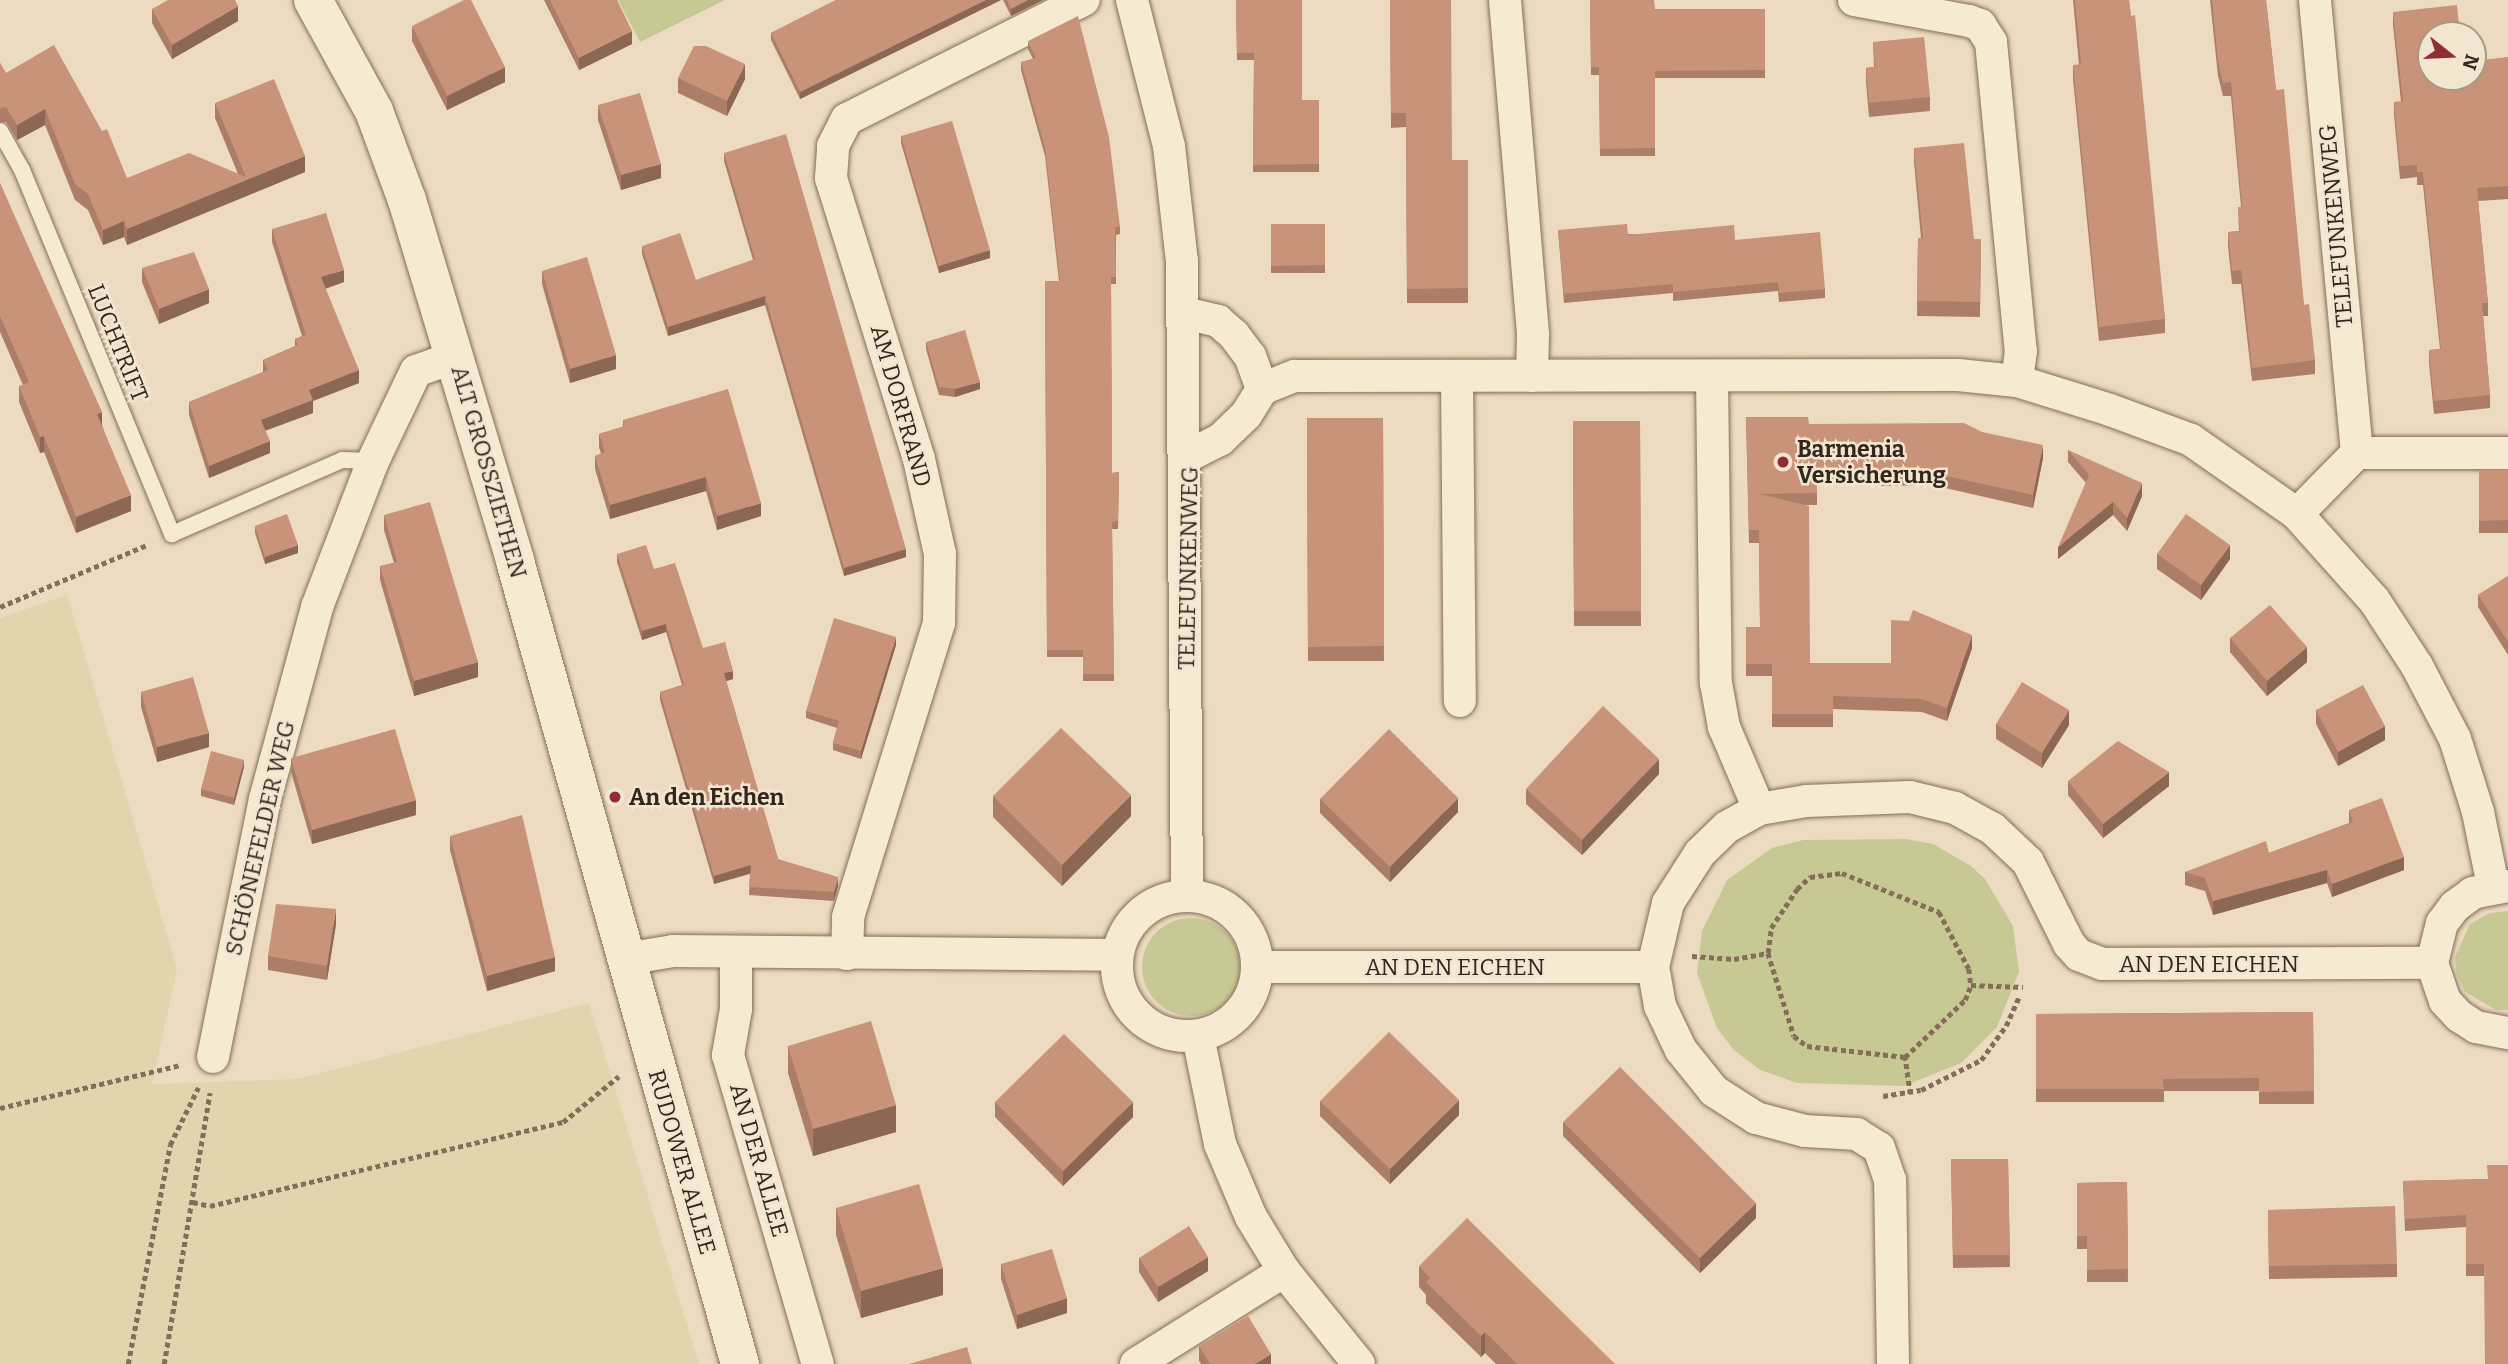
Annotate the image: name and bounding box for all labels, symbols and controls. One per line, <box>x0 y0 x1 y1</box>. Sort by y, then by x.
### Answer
north arrow <box>2417 21 2487 91</box>
text: N <box>2457 51 2484 73</box>
street label: TELEFUNKENWEG <box>2313 123 2359 329</box>
street label: LUCHTRIFT <box>82 280 154 406</box>
street label: AM DORFRAND <box>865 322 937 490</box>
street label: ALT GROSSZIETHEN <box>445 363 533 581</box>
place label: Barmenia Versicherung <box>1797 435 1946 489</box>
marker: Barmenia Versicherung <box>1775 454 1791 470</box>
street label: TELEFUNKENWEG <box>1172 466 1204 670</box>
street label: SCHÖNEFELDER WEG <box>220 718 300 958</box>
place label: An den Eichen <box>629 783 784 811</box>
marker: An den Eichen <box>607 789 623 805</box>
street label: AN DEN EICHEN <box>2119 950 2299 978</box>
street label: AN DEN EICHEN <box>1365 953 1545 981</box>
street label: RUDOWER ALLEE <box>642 1066 722 1258</box>
street label: AN DER ALLEE <box>724 1080 794 1240</box>

